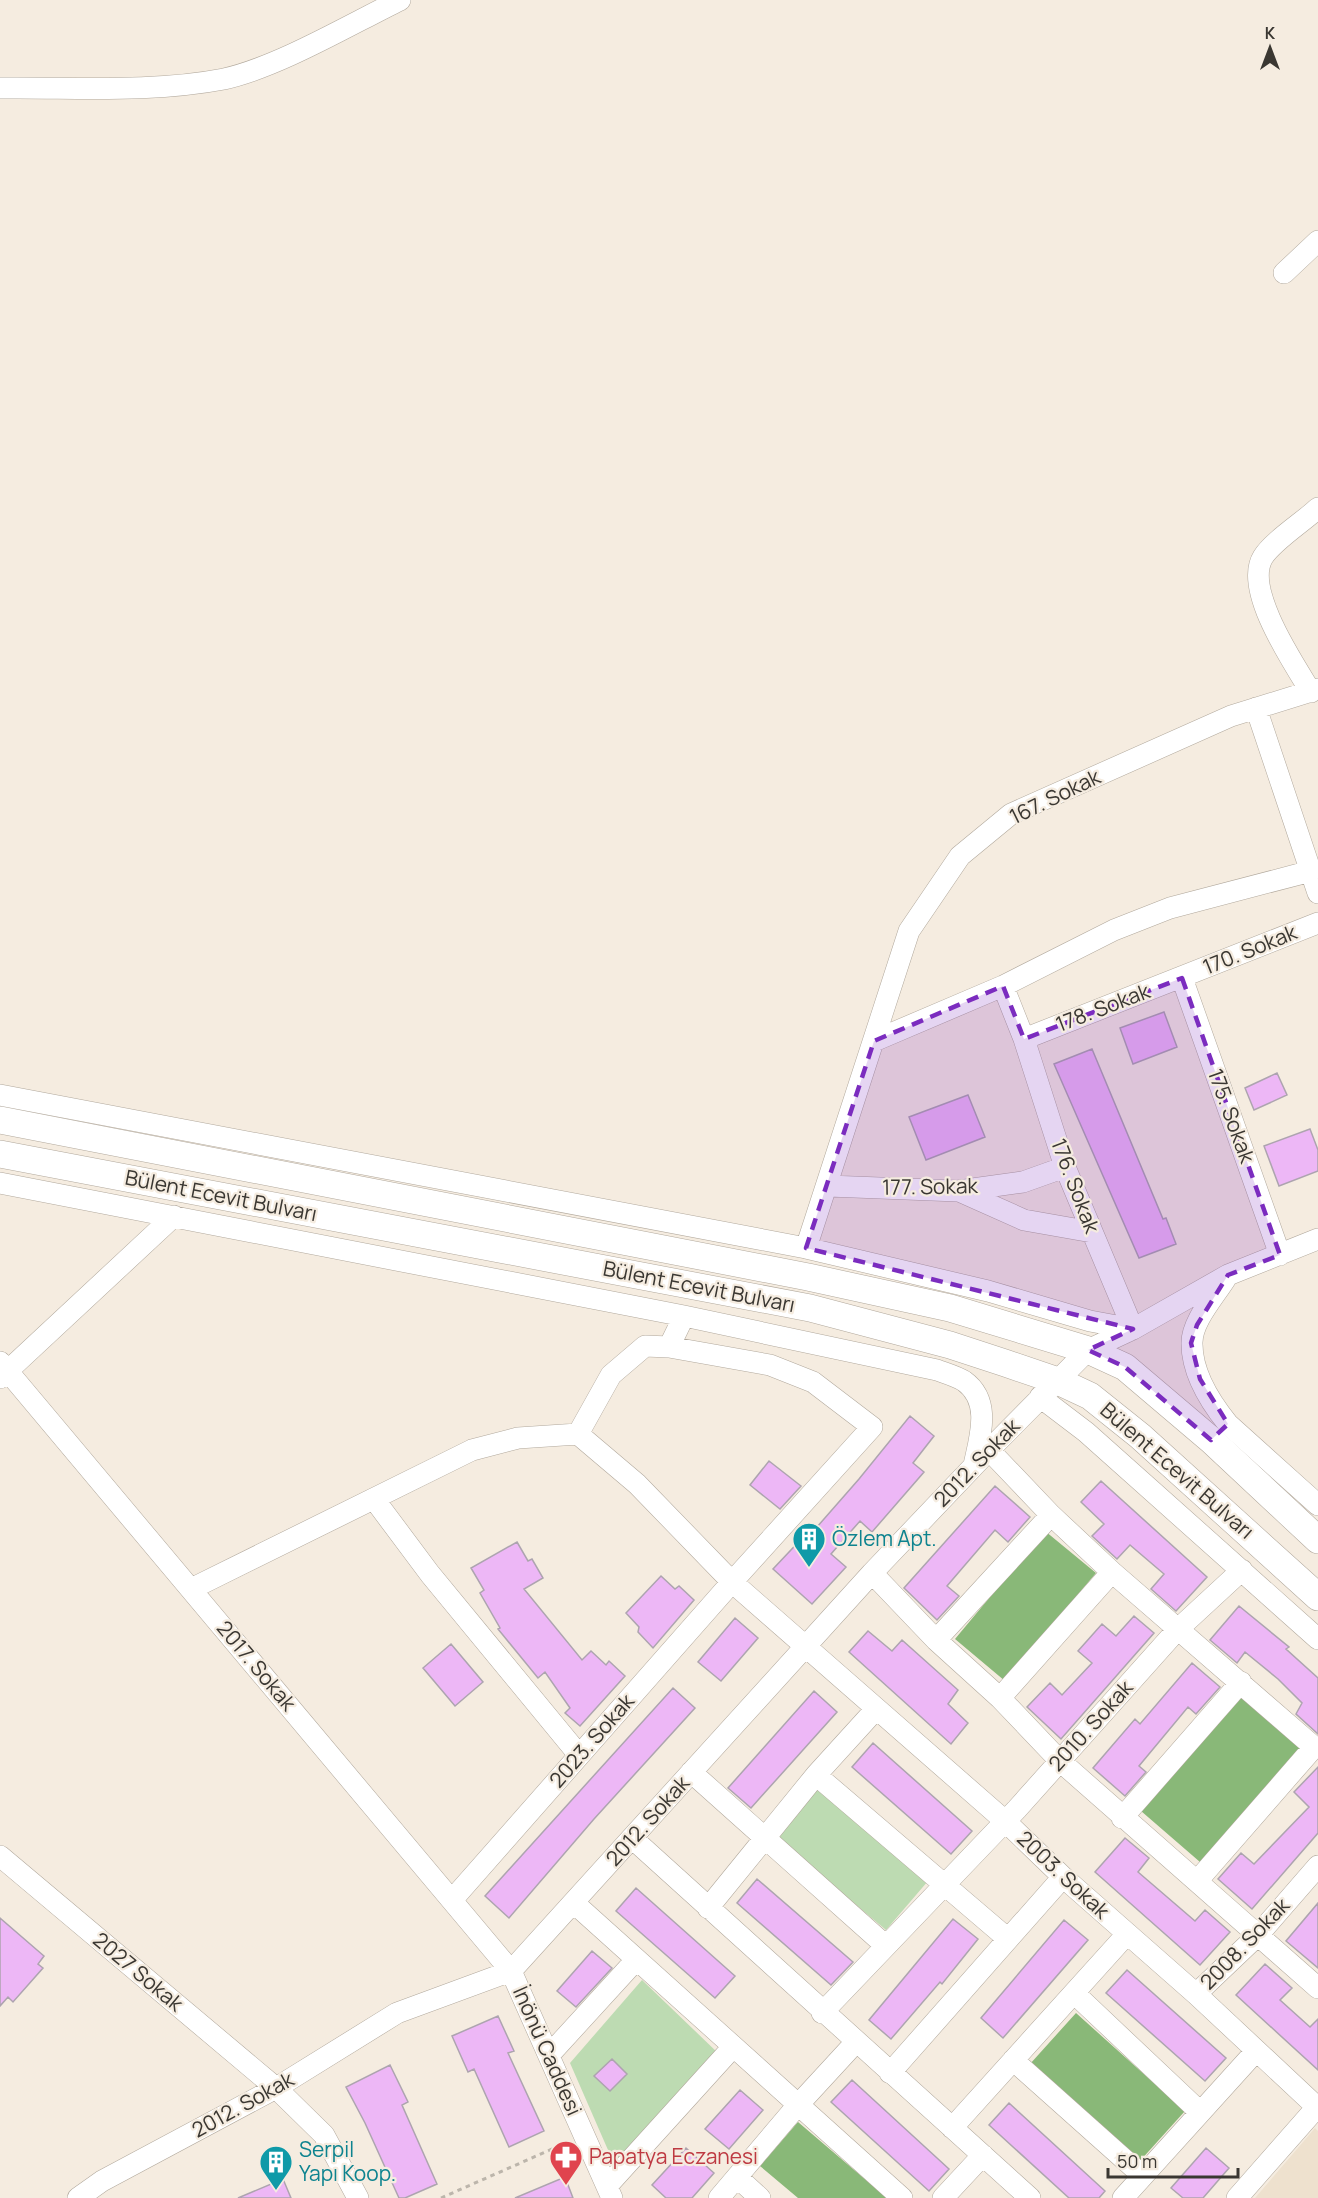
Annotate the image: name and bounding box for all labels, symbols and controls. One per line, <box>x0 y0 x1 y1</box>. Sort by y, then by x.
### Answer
north arrow <box>1240 18 1300 78</box>
text: K <box>1265 22 1276 44</box>
street label: 167. Sokak <box>1004 762 1105 830</box>
street label: 170. Sokak <box>1199 917 1301 981</box>
street label: 178. Sokak <box>1052 976 1154 1038</box>
street label: 175. Sokak <box>1202 1065 1262 1167</box>
street label: 176. Sokak <box>1045 1134 1107 1237</box>
street label: Bülent Ecevit Bulvarı <box>123 1163 320 1227</box>
street label: 177. Sokak <box>882 1171 979 1201</box>
street label: Bülent Ecevit Bulvarı <box>601 1254 798 1318</box>
street label: Bülent Ecevit Bulvarı <box>1095 1396 1260 1545</box>
street label: 2012. Sokak <box>927 1412 1026 1512</box>
building icon: Özlem Apt. <box>791 1521 827 1568</box>
place label: Özlem Apt. <box>832 1524 937 1552</box>
street label: 2017. Sokak <box>211 1614 303 1717</box>
street label: 2010. Sokak <box>1042 1673 1139 1777</box>
street label: 2023. Sokak <box>543 1687 640 1793</box>
street label: 2012. Sokak <box>599 1769 696 1871</box>
street label: 2003. Sokak <box>1011 1824 1116 1925</box>
street label: 2008. Sokak <box>1194 1891 1295 1995</box>
street label: 2027 Sokak <box>88 1925 190 2017</box>
street label: İnönü Caddesi <box>507 1982 589 2120</box>
street label: 2012. Sokak <box>187 2064 299 2144</box>
place label: Serpil Yapı Koop. <box>299 2135 396 2187</box>
pharmacy icon: Papatya Eczanesi <box>548 2139 584 2186</box>
scale bar <box>1108 2141 1238 2179</box>
place label: Papatya Eczanesi <box>589 2142 758 2170</box>
building icon: Serpil Yapı Koop. <box>258 2144 294 2191</box>
text: 50 m <box>1117 2149 1157 2173</box>

